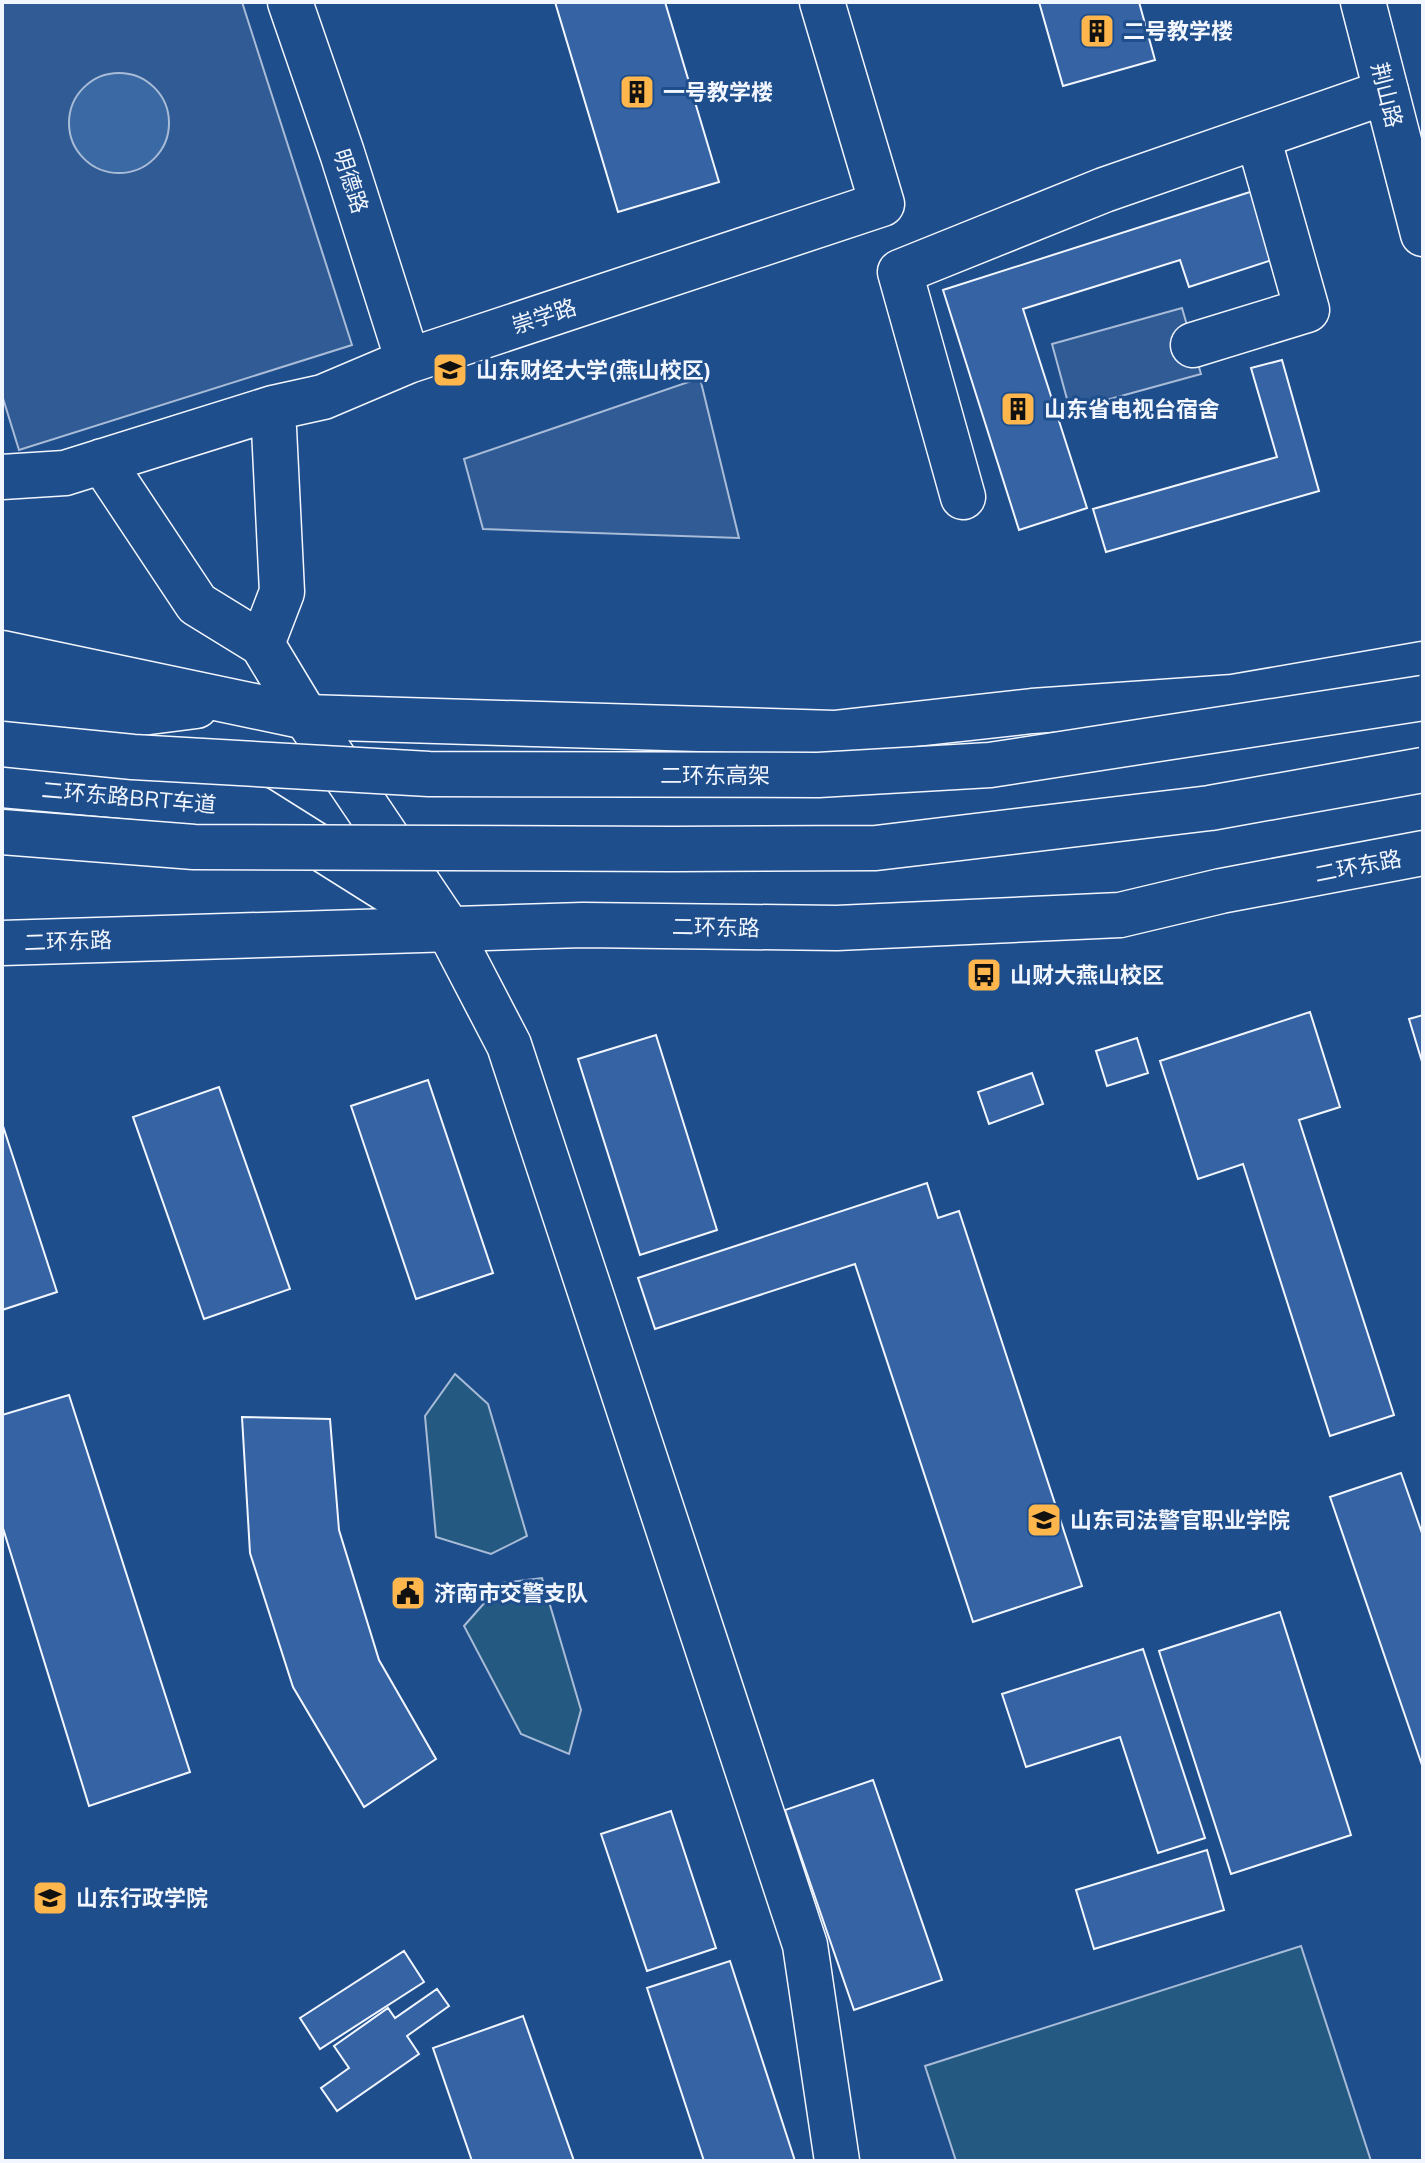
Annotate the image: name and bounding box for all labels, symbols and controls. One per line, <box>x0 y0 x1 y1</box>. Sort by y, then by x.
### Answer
building icon: 二号教学楼 <box>1078 12 1116 50</box>
place label: 二号教学楼 <box>1123 17 1233 45</box>
street label: 荆山路 <box>1365 60 1409 130</box>
building icon: 一号教学楼 <box>618 73 656 111</box>
place label: 一号教学楼 <box>663 78 773 106</box>
street label: 明德路 <box>327 145 375 217</box>
street label: 崇学路 <box>508 292 580 340</box>
school or university icon: 山东财经大学(燕山校区) <box>431 351 469 389</box>
place label: 山东财经大学(燕山校区) <box>476 356 712 384</box>
building icon: 山东省电视台宿舍 <box>999 390 1037 428</box>
place label: 山东省电视台宿舍 <box>1044 395 1220 423</box>
street label: 二环东高架 <box>660 761 770 789</box>
street label: 二环东路BRT车道 <box>41 775 217 819</box>
street label: 二环东路 <box>1312 844 1404 888</box>
street label: 二环东路 <box>672 912 760 942</box>
street label: 二环东路 <box>24 925 112 957</box>
bus stop icon: 山财大燕山校区 <box>965 956 1003 994</box>
place label: 山财大燕山校区 <box>1010 961 1164 989</box>
school or university icon: 山东司法警官职业学院 <box>1025 1501 1063 1539</box>
place label: 山东司法警官职业学院 <box>1070 1506 1290 1534</box>
public building icon: 济南市交警支队 <box>389 1574 427 1612</box>
place label: 济南市交警支队 <box>434 1579 588 1607</box>
school or university icon: 山东行政学院 <box>31 1879 69 1917</box>
place label: 山东行政学院 <box>76 1884 208 1912</box>

